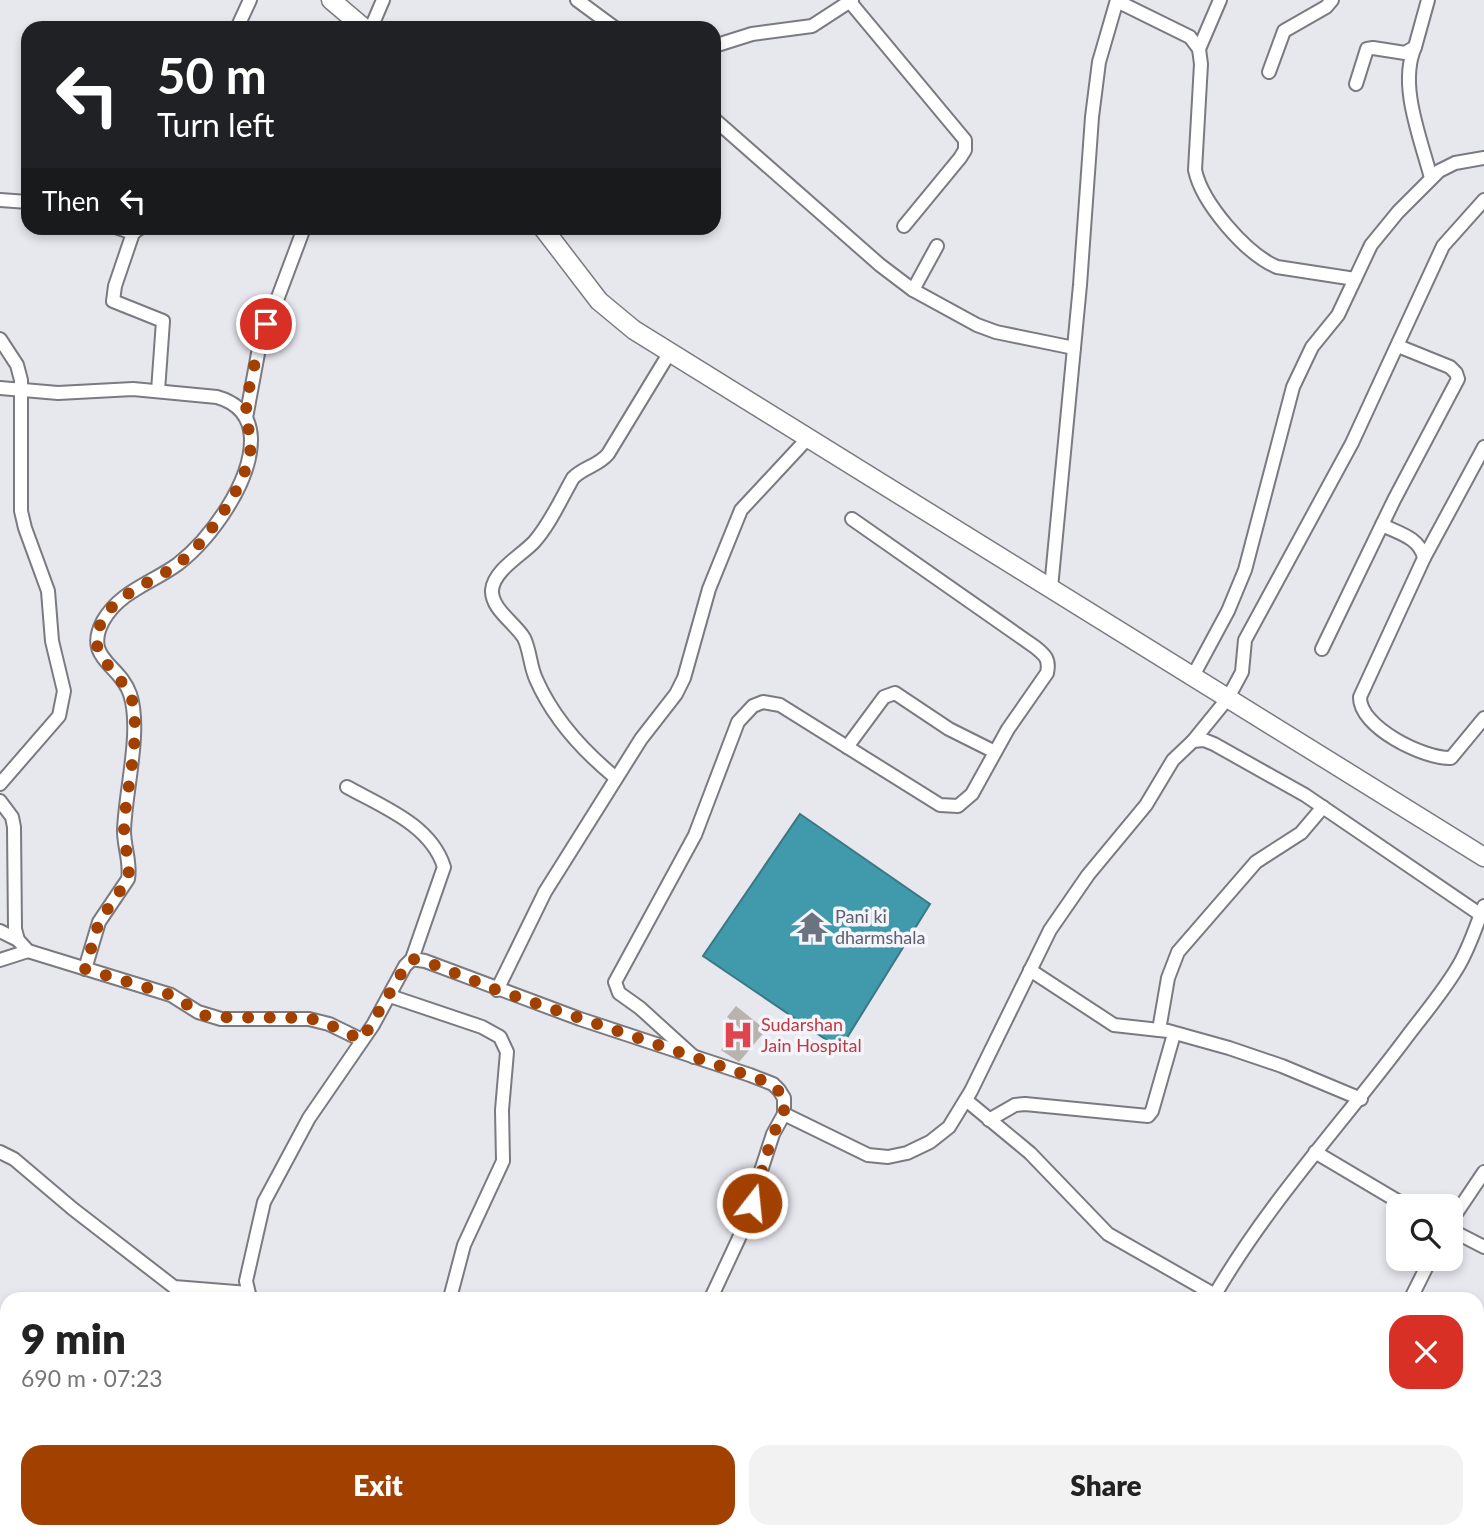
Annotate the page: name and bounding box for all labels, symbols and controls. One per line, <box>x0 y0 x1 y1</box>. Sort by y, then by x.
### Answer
text: 50 m <box>157 46 267 104</box>
icon: left <box>42 49 133 140</box>
text: Turn left <box>157 105 274 144</box>
icon: left <box>114 182 152 220</box>
text: Then <box>42 185 100 217</box>
pin <box>236 294 296 354</box>
icon: arrive <box>247 305 285 343</box>
place label: Pani ki dharmshala <box>835 905 925 948</box>
temple icon: Pani ki dharmshala <box>795 910 829 944</box>
place label: Sudarshan Jain Hospital <box>761 1013 862 1056</box>
hospital icon: Sudarshan Jain Hospital <box>721 1018 755 1052</box>
position arrow <box>715 1166 789 1240</box>
map controls <box>1386 1194 1463 1271</box>
button: search <box>1386 1194 1463 1271</box>
text: 9 min <box>21 1313 126 1363</box>
button: close <box>1389 1315 1463 1389</box>
text: 690 m · 07:23 <box>21 1364 163 1392</box>
button: Exit <box>21 1445 735 1525</box>
button: Share <box>749 1445 1463 1525</box>

